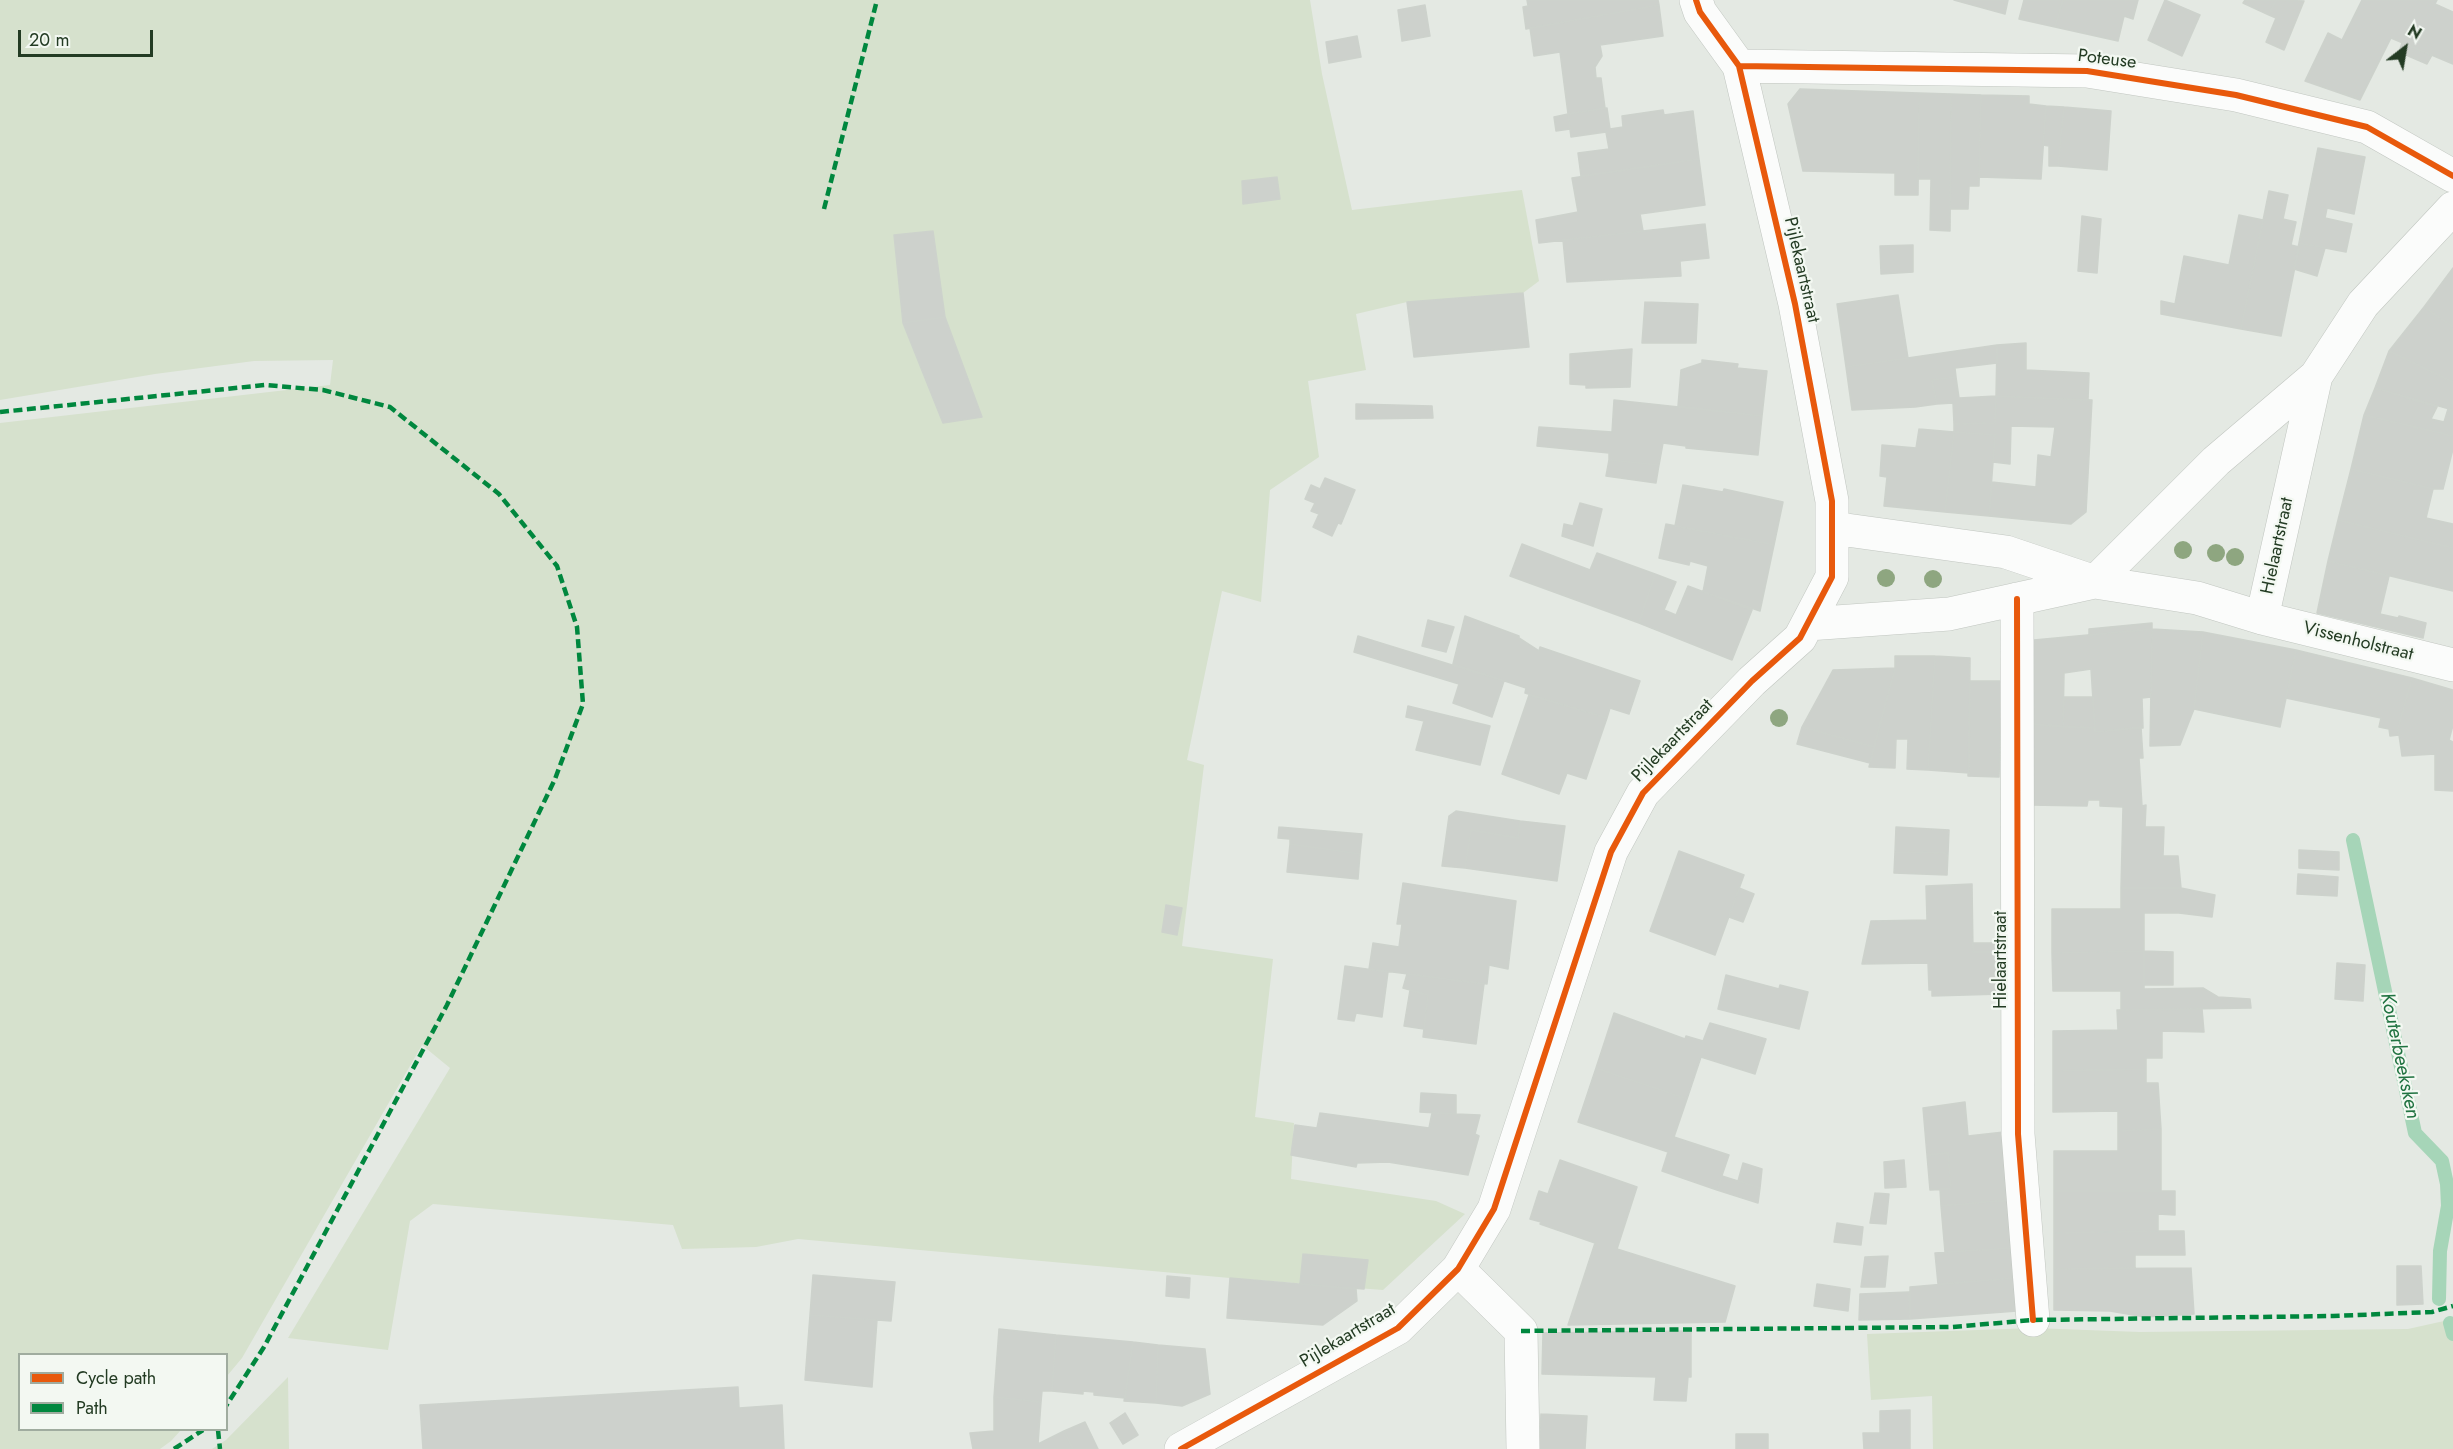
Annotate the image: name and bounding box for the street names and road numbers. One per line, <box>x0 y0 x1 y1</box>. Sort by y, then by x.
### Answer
street label: Poteuse <box>2077 46 2137 74</box>
street label: Pijlekaartstraat <box>1778 215 1824 325</box>
street label: Hielaartstraat <box>2257 496 2299 596</box>
street label: Vissenholstraat <box>2301 618 2415 666</box>
street label: Pijlekaartstraat <box>1628 695 1718 787</box>
street label: Hielaartstraat <box>1991 911 2013 1009</box>
street label: Pijlekaartstraat <box>1296 1299 1400 1373</box>

